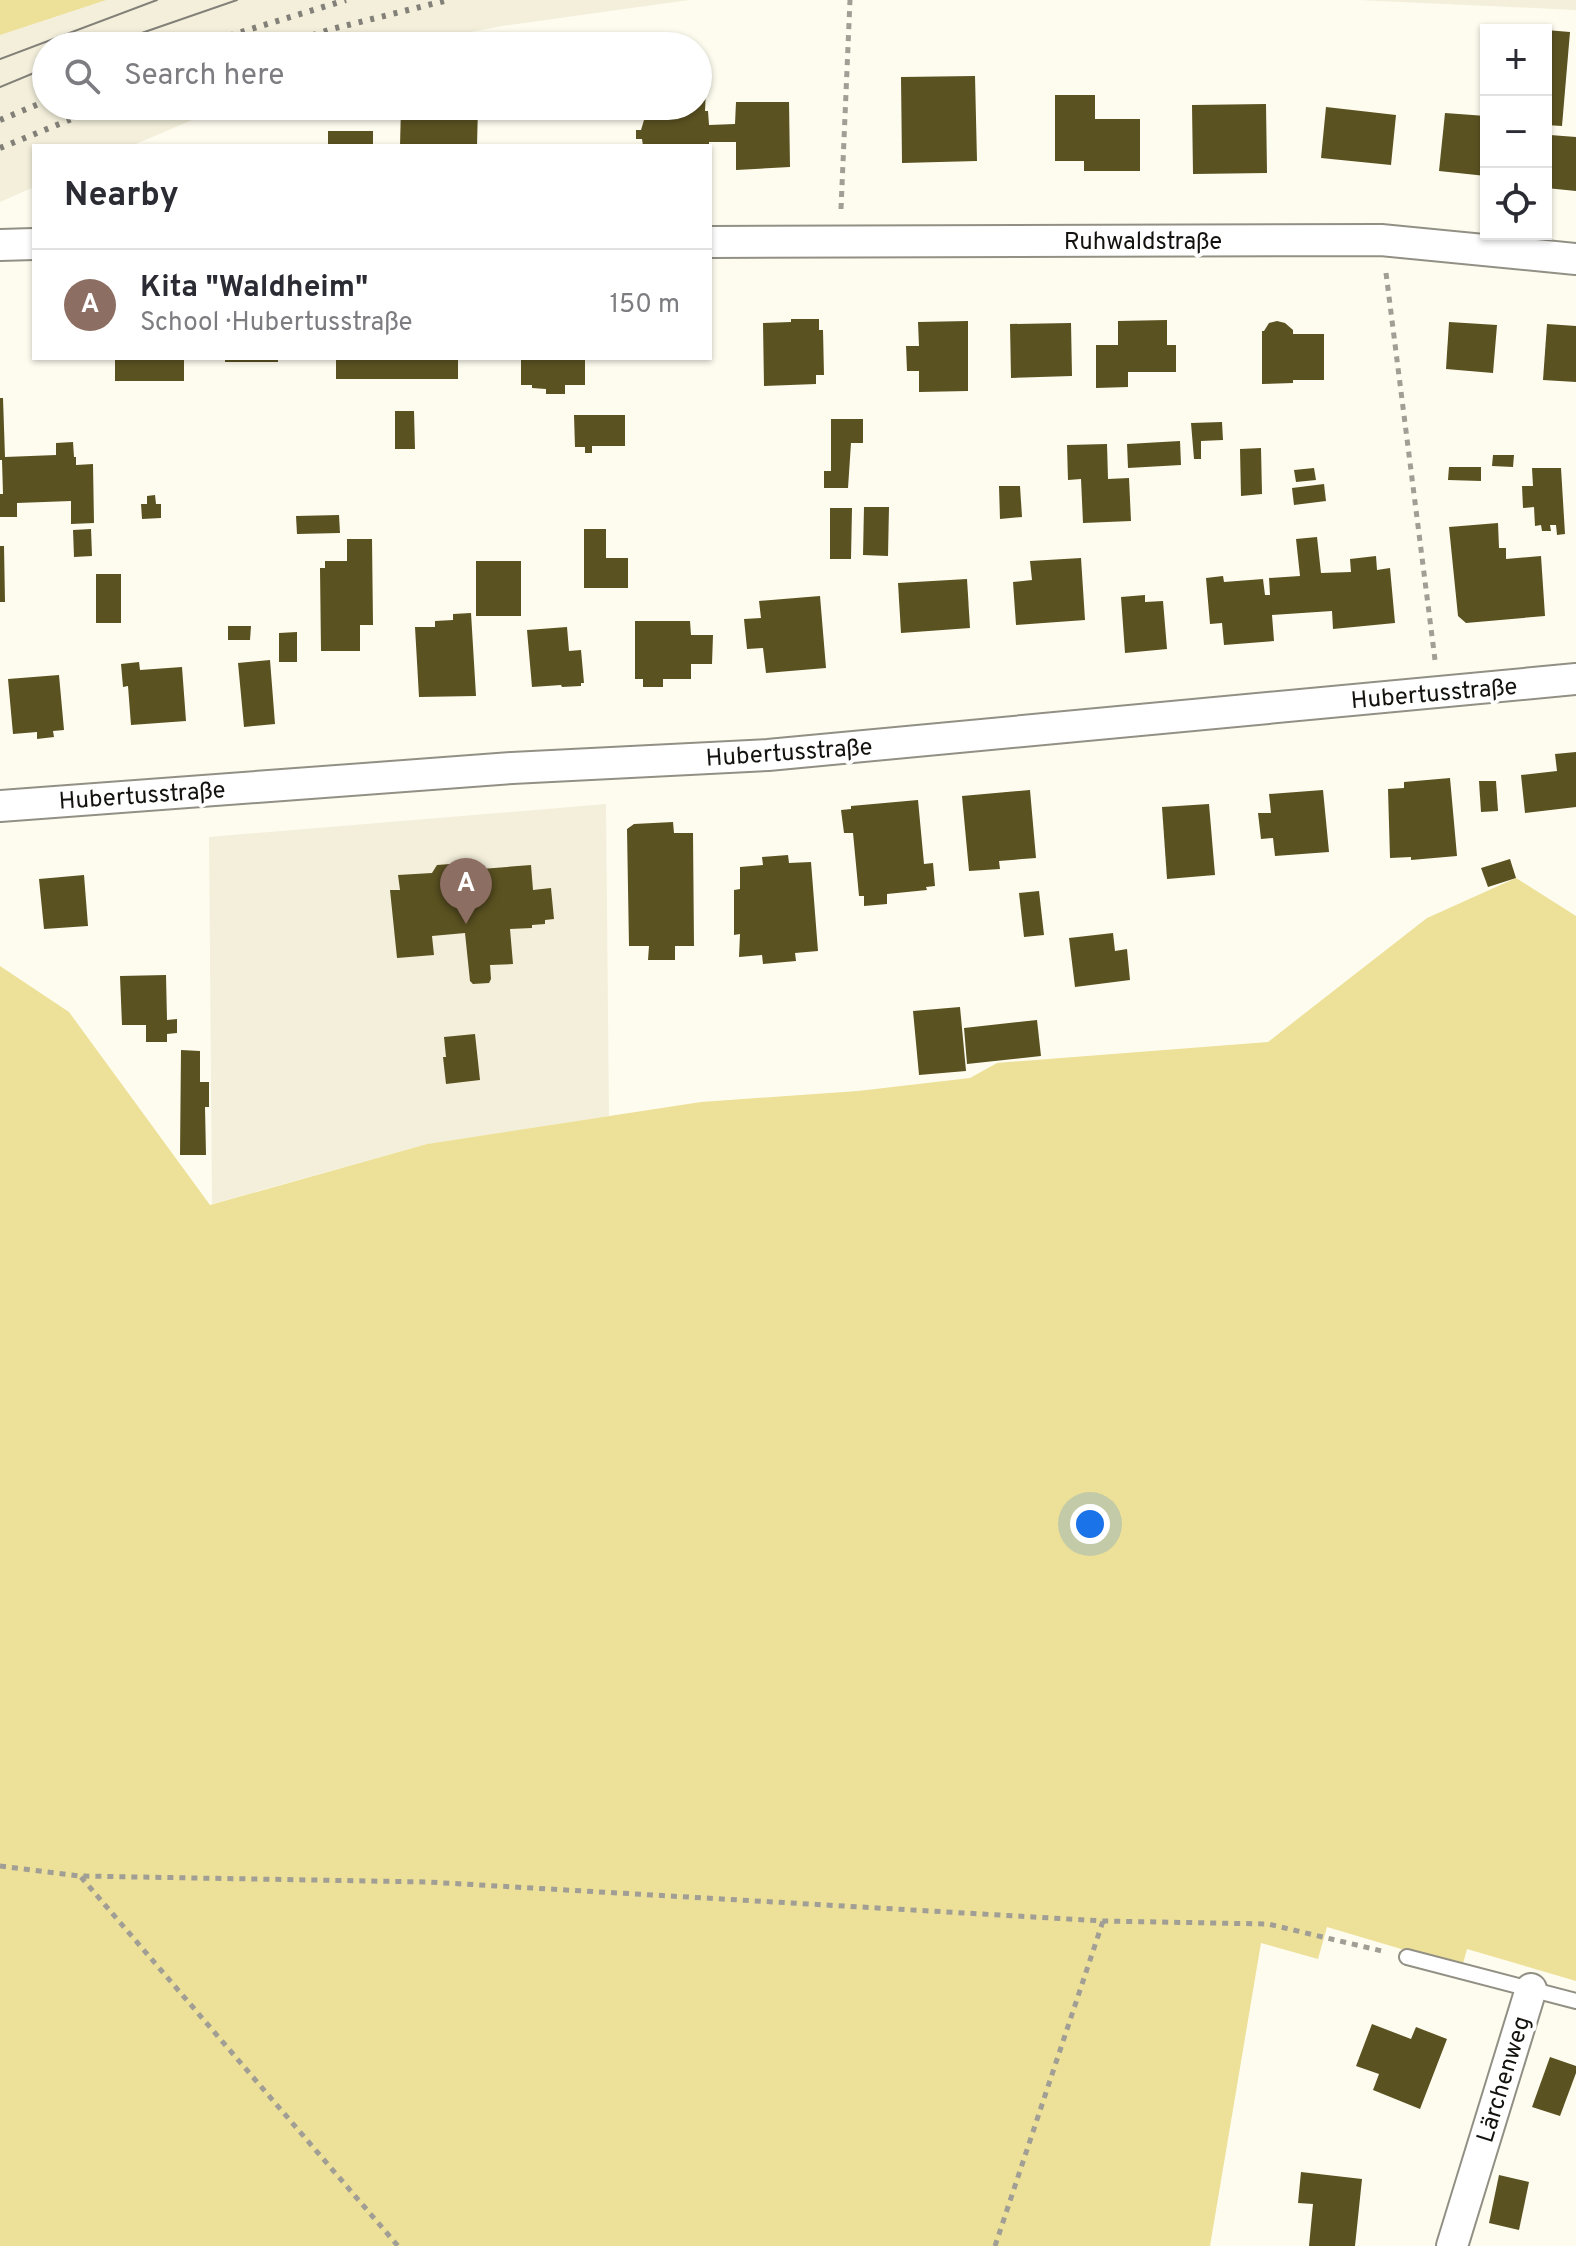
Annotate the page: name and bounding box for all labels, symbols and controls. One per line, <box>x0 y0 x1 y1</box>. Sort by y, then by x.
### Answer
map controls <box>1480 24 1552 240</box>
button: + <box>1480 24 1552 96</box>
search box <box>32 32 712 120</box>
icon: search <box>60 54 104 98</box>
text: Search here <box>124 58 284 95</box>
button: − <box>1480 96 1552 168</box>
button: locate <box>1480 168 1552 240</box>
text: Nearby <box>64 175 179 218</box>
street label: Ruhwaldstraße <box>1064 228 1222 258</box>
text: Kita "Waldheim" <box>140 270 368 307</box>
text: A <box>81 289 99 322</box>
text: 150 m <box>609 289 680 322</box>
text: School · Hubertusstraße <box>140 307 413 340</box>
street label: Hubertusstraße <box>1350 673 1519 717</box>
street label: Hubertusstraße <box>705 733 874 775</box>
street label: Hubertusstraße <box>58 776 227 818</box>
pin: A <box>440 858 492 924</box>
your location <box>1070 1504 1110 1544</box>
street label: Lärchenweg <box>1471 2013 1538 2147</box>

